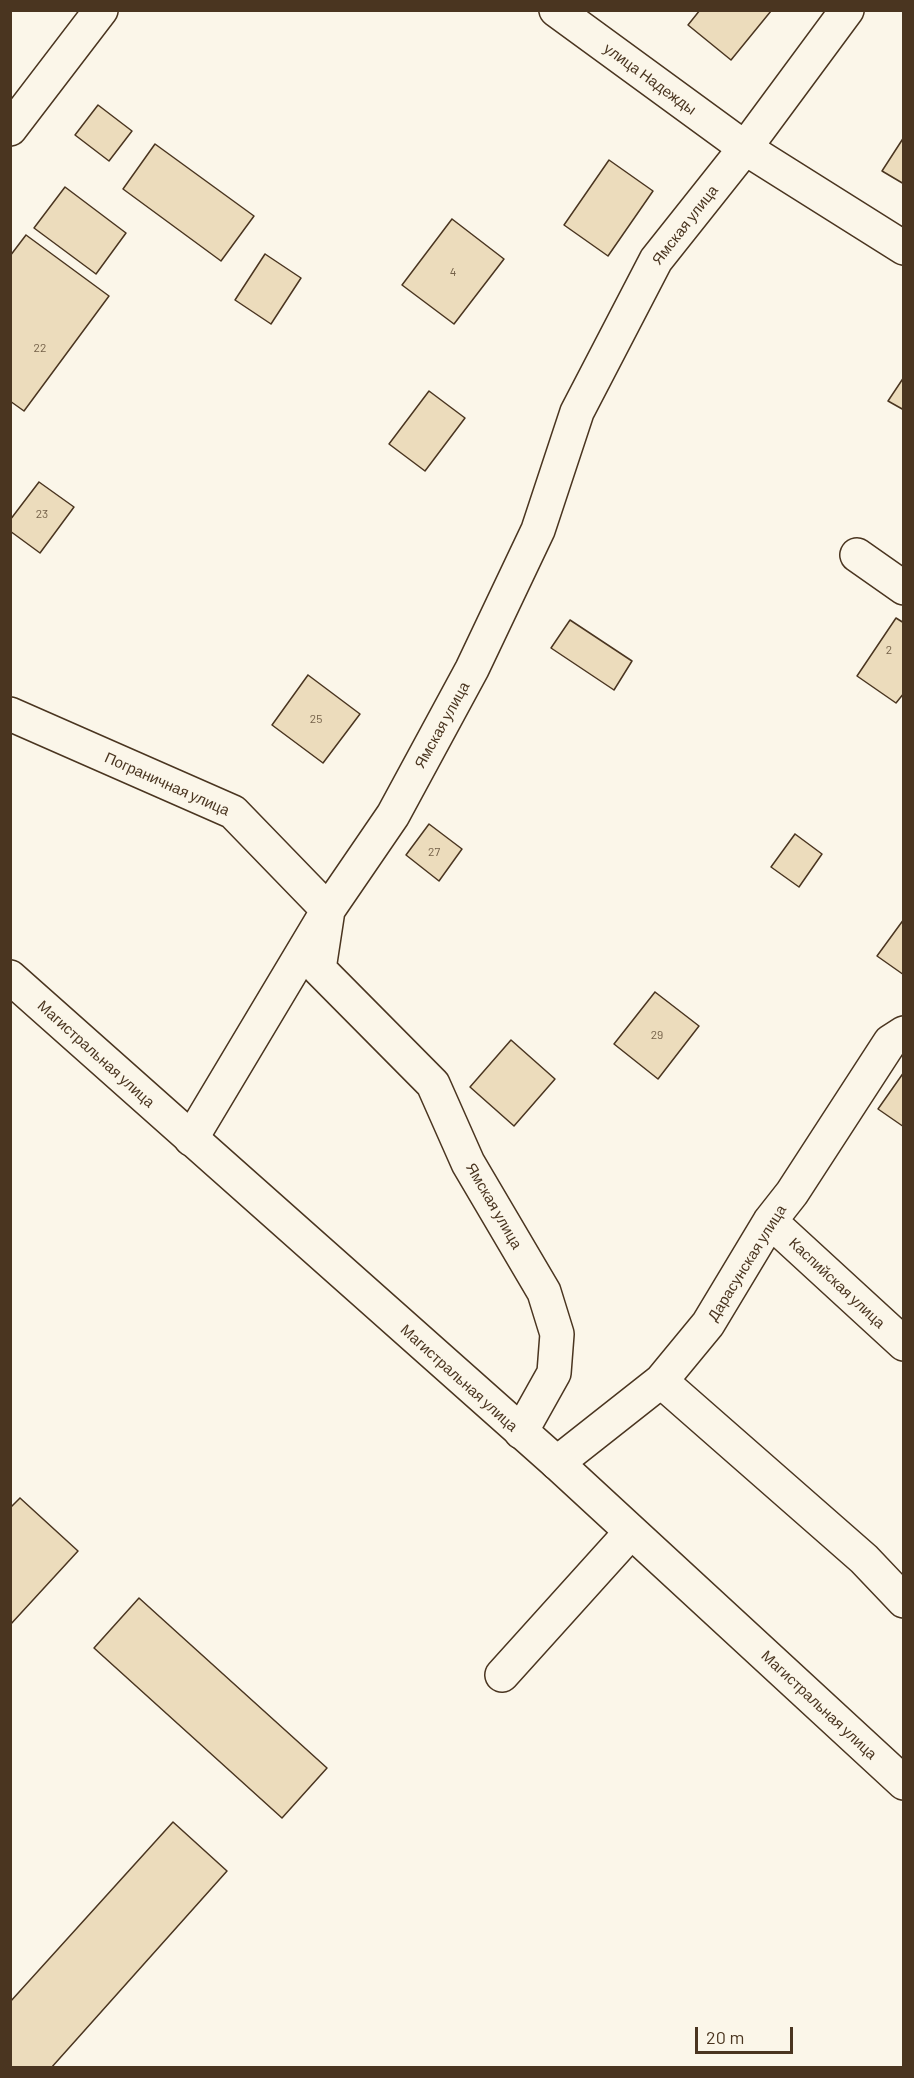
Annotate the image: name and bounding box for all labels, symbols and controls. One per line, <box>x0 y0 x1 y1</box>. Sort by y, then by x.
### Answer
street label: улица Надежды <box>600 39 700 119</box>
street label: Ямская улица <box>648 182 722 268</box>
house number: 4 <box>450 265 456 279</box>
house number: 22 <box>34 341 46 355</box>
house number: 23 <box>36 507 48 521</box>
house number: 2 <box>886 643 892 657</box>
street label: Ямская улица <box>411 679 473 771</box>
house number: 25 <box>310 712 322 726</box>
street label: Пограничная улица <box>102 748 232 820</box>
house number: 27 <box>428 845 440 859</box>
street label: Магистральная улица <box>34 997 158 1111</box>
house number: 29 <box>651 1028 663 1042</box>
street label: Ямская улица <box>462 1160 526 1252</box>
street label: Дарасунская улица <box>704 1202 790 1324</box>
street label: Каспийская улица <box>785 1234 889 1332</box>
street label: Магистральная улица <box>397 1321 521 1435</box>
street label: Магистральная улица <box>757 1647 881 1763</box>
scale bar <box>698 2015 796 2053</box>
text: 20 m <box>706 2026 744 2048</box>

